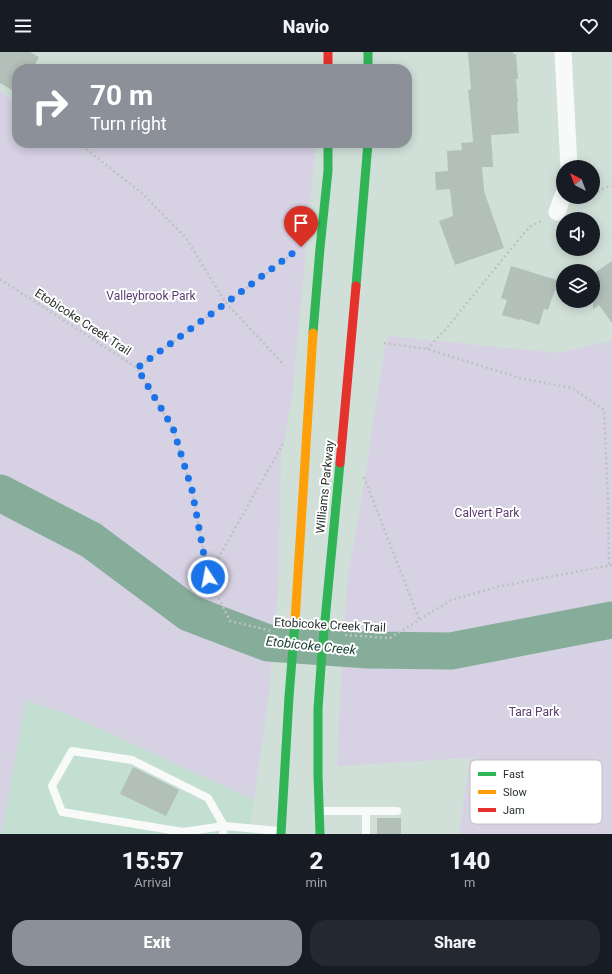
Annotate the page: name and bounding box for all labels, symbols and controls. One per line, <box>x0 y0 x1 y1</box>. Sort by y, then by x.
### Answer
icon: menu <box>12 15 34 37</box>
icon: heart <box>578 15 600 37</box>
text: Navio <box>283 16 329 37</box>
text: 70 m <box>90 79 153 112</box>
icon: right <box>24 80 76 132</box>
text: Turn right <box>90 113 167 134</box>
north arrow <box>556 160 600 204</box>
map controls <box>556 160 600 308</box>
pin <box>284 206 318 247</box>
icon: arrive <box>290 212 312 234</box>
button: sound <box>556 212 600 256</box>
button: layers <box>556 264 600 308</box>
street label: Etobicoke Creek Trail <box>32 286 134 358</box>
park label: Valleybrook Park <box>106 289 197 303</box>
street label: Williams Parkway <box>313 439 337 534</box>
park label: Calvert Park <box>455 506 520 520</box>
position arrow <box>187 556 229 598</box>
street label: Etobicoke Creek Trail <box>274 615 386 635</box>
water label: Etobicoke Creek <box>265 633 357 658</box>
park label: Tara Park <box>509 705 560 719</box>
legend <box>470 760 602 824</box>
text: Fast <box>503 768 525 781</box>
text: Slow <box>503 786 527 799</box>
text: Jam <box>503 804 525 817</box>
text: 15:57 <box>122 847 184 875</box>
text: 2 <box>309 847 323 875</box>
text: 140 <box>449 847 490 875</box>
text: Arrival <box>134 875 171 890</box>
text: min <box>306 875 327 890</box>
text: m <box>464 875 475 890</box>
button: Exit <box>12 920 302 966</box>
button: Share <box>310 920 600 966</box>

